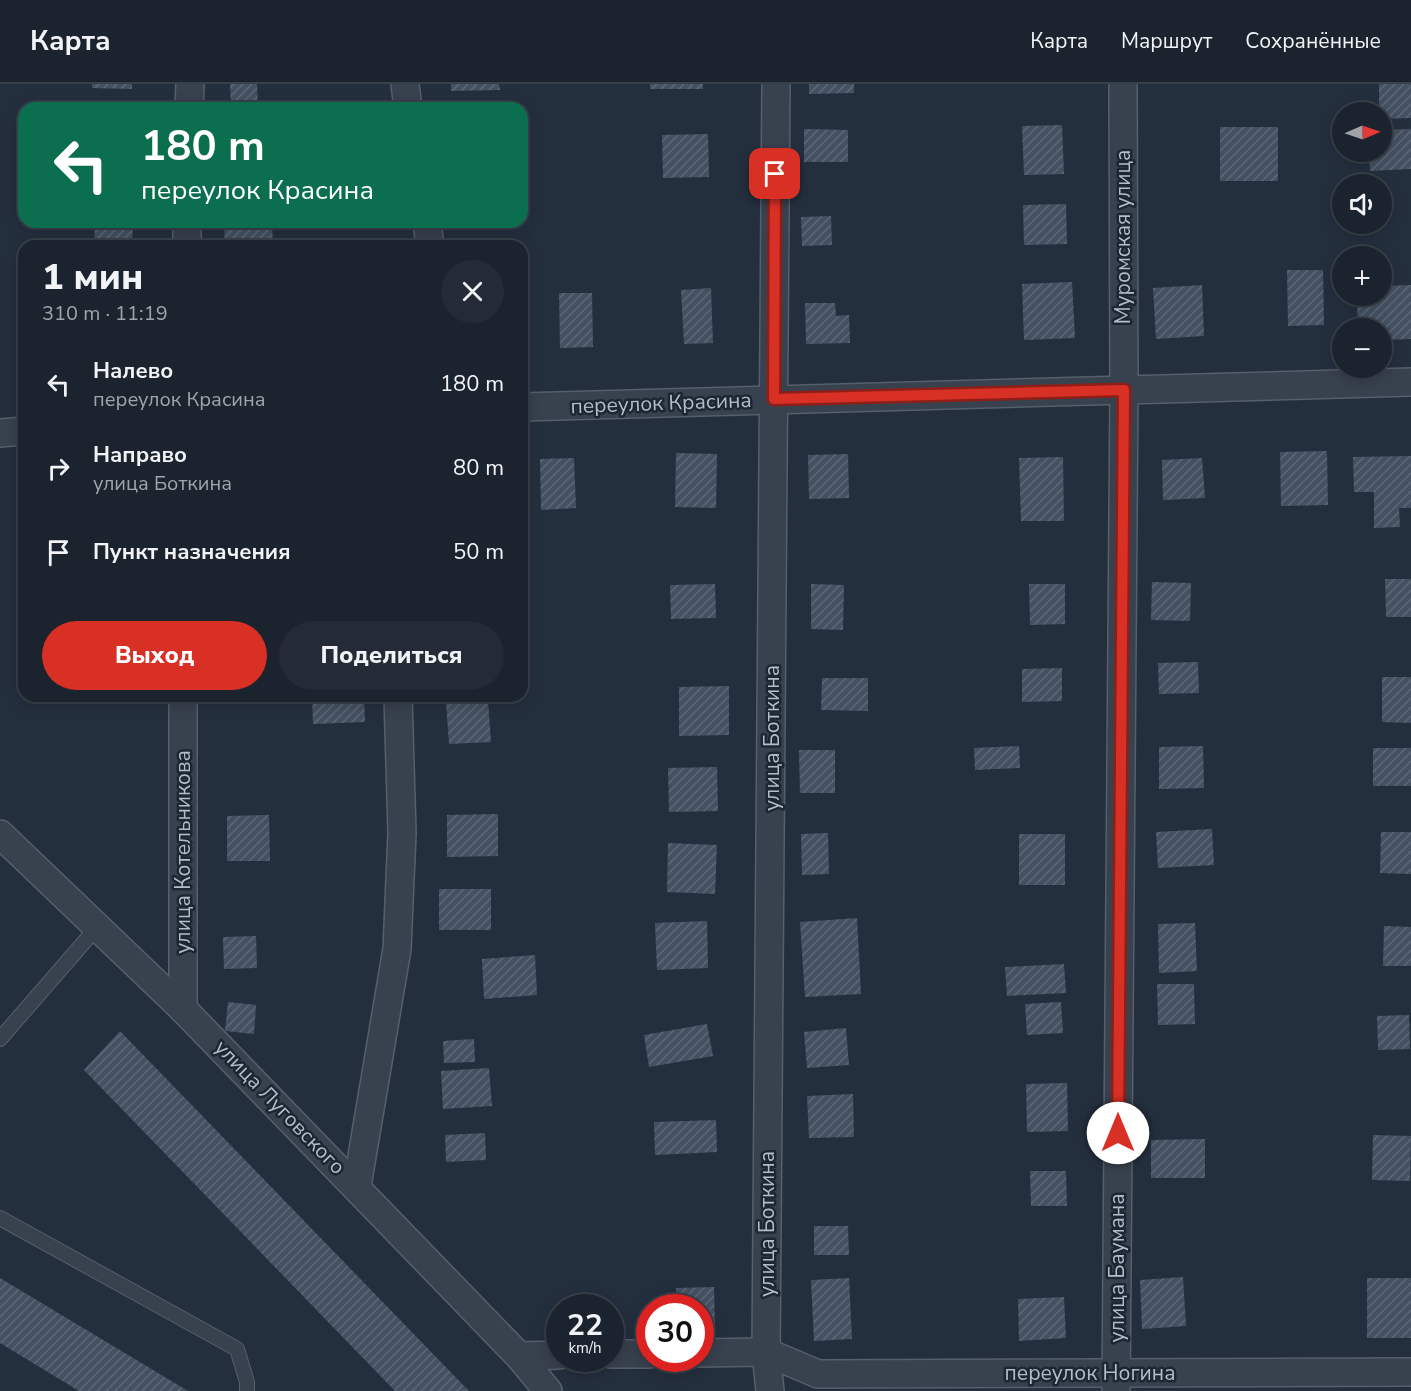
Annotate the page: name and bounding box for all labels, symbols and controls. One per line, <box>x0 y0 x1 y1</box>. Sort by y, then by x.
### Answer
text: Карта <box>30 22 111 60</box>
text: Карта <box>1030 27 1088 55</box>
text: Маршрут <box>1121 27 1212 55</box>
text: Сохранённые <box>1245 27 1381 55</box>
north arrow <box>1332 102 1392 162</box>
map controls <box>1332 102 1392 378</box>
text: 180 m <box>141 118 265 175</box>
icon: left <box>42 126 120 204</box>
pin <box>749 148 800 199</box>
street label: Муромская улица <box>1109 150 1137 324</box>
icon: arrive <box>758 157 791 190</box>
text: переулок Красина <box>141 172 374 209</box>
button: sound <box>1332 174 1392 234</box>
button: + <box>1332 246 1392 306</box>
text: 1 мин <box>42 253 143 302</box>
button: close <box>441 260 504 323</box>
text: 310 m · 11:19 <box>42 300 168 327</box>
button: − <box>1332 318 1392 378</box>
text: Налево <box>93 356 173 386</box>
icon: left <box>42 368 75 401</box>
text: 180 m <box>440 369 504 399</box>
text: переулок Красина <box>93 386 266 413</box>
street label: переулок Красина <box>570 386 752 420</box>
text: Направо <box>93 440 187 470</box>
icon: right <box>42 452 75 485</box>
text: 80 m <box>453 453 504 483</box>
text: улица Боткина <box>93 470 232 497</box>
icon: arrive <box>42 536 75 569</box>
text: Пункт назначения <box>93 537 291 567</box>
text: 50 m <box>453 537 504 567</box>
button: Выход <box>42 621 267 690</box>
button: Поделиться <box>279 621 504 690</box>
street label: улица Боткина <box>758 665 786 811</box>
street label: улица Котельникова <box>169 750 197 954</box>
street label: улица Луговского <box>208 1034 352 1180</box>
position arrow <box>1086 1101 1150 1165</box>
street label: улица Боткина <box>753 1151 781 1297</box>
street label: улица Баумана <box>1103 1194 1131 1342</box>
speed limit sign: 30 <box>636 1294 714 1372</box>
text: 22 <box>567 1305 603 1346</box>
text: km/h <box>568 1338 602 1358</box>
street label: переулок Ногина <box>1004 1359 1176 1387</box>

